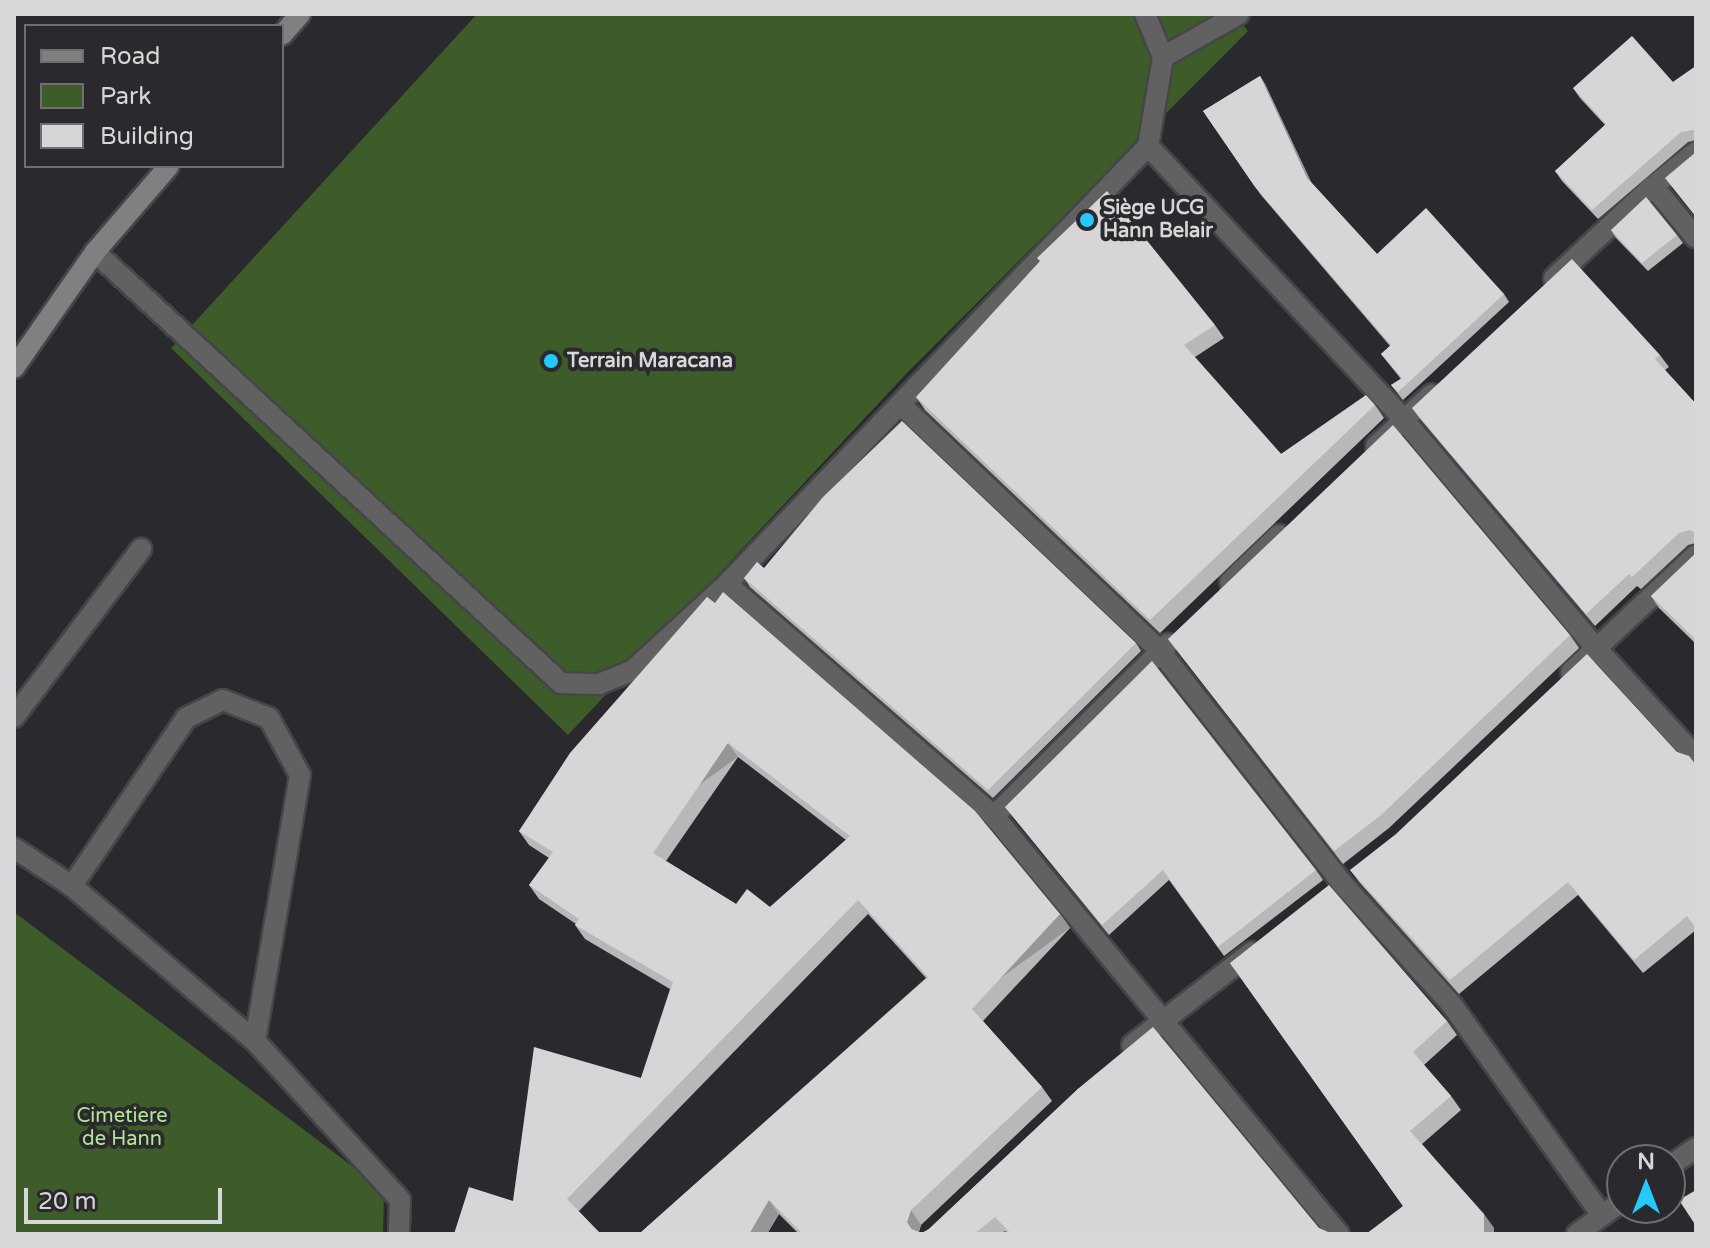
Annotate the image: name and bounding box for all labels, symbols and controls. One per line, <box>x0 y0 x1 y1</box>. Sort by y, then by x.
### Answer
legend <box>24 24 284 168</box>
text: Road <box>100 42 160 71</box>
text: Park <box>100 82 151 111</box>
text: Building <box>100 122 194 151</box>
place label: Siège UCG Hann Belair <box>1103 196 1213 243</box>
marker: Siège UCG Hann Belair <box>1078 211 1096 229</box>
place label: Terrain Maracana <box>567 349 733 373</box>
marker: Terrain Maracana <box>542 352 560 370</box>
park label: Cimetiere de Hann <box>76 1104 168 1151</box>
north arrow <box>1606 1144 1686 1224</box>
text: N <box>1637 1149 1655 1175</box>
scale bar <box>28 1172 226 1222</box>
text: 20 m <box>38 1187 96 1216</box>

